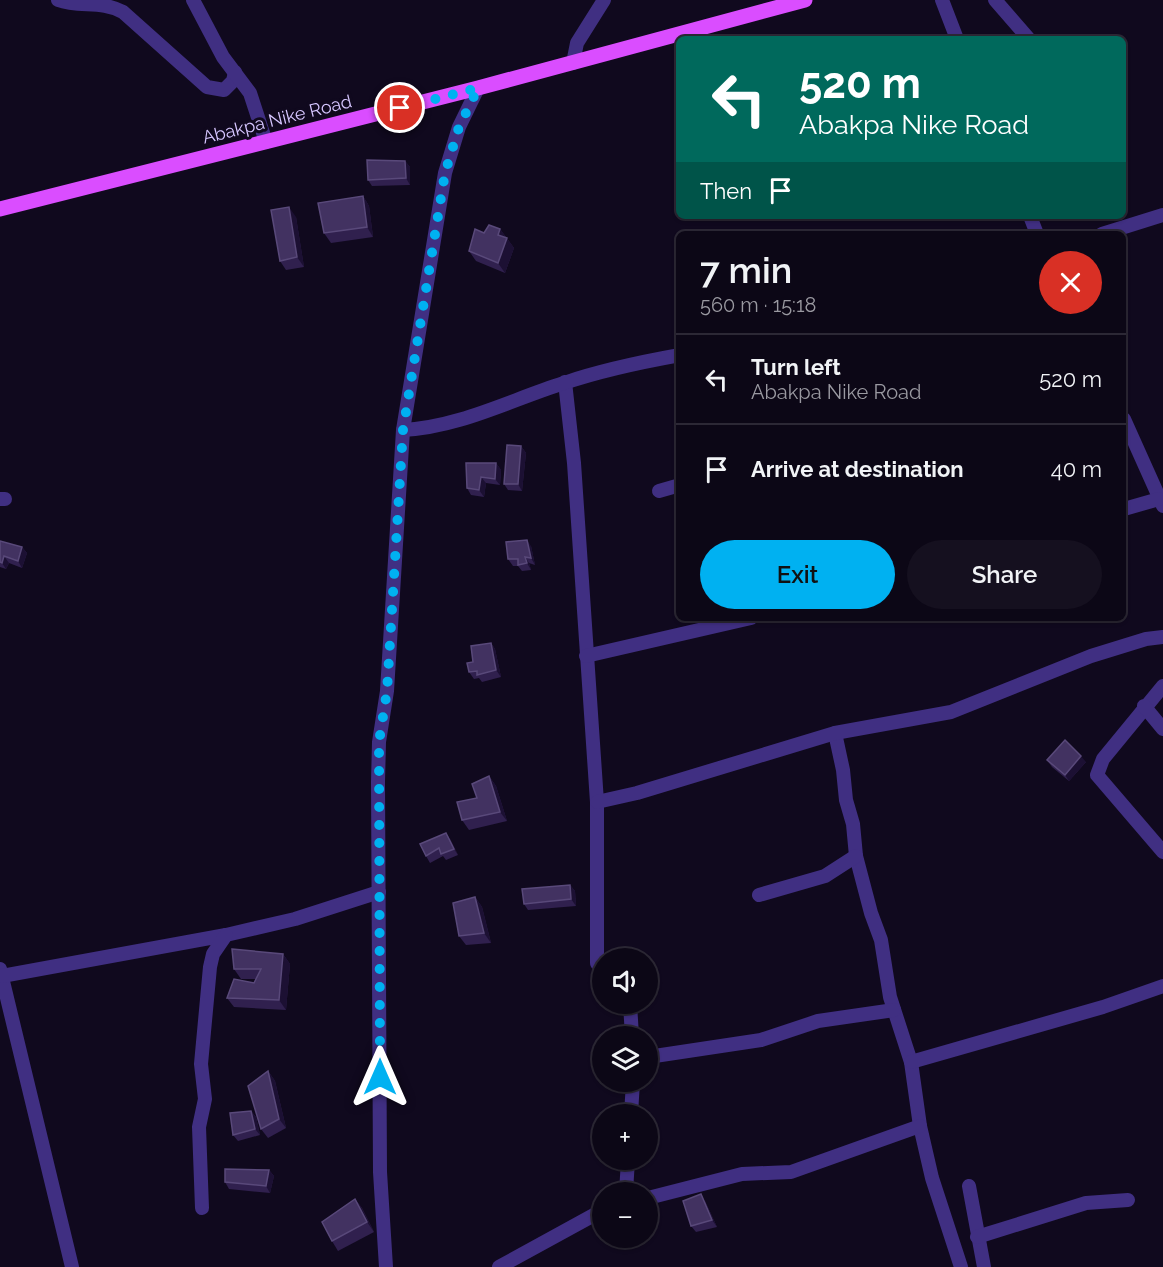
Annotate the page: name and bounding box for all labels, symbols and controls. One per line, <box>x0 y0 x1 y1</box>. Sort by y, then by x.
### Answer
text: 520 m <box>799 59 921 108</box>
icon: left <box>700 60 778 138</box>
pin <box>374 82 425 133</box>
street label: Abakpa Nike Road <box>200 90 354 148</box>
icon: arrive <box>383 91 416 124</box>
text: Abakpa Nike Road <box>799 109 1029 140</box>
icon: arrive <box>764 174 797 207</box>
text: Then <box>700 178 752 204</box>
text: 7 min <box>700 249 792 291</box>
button: close <box>1039 251 1102 314</box>
text: 560 m · 15:18 <box>700 293 816 317</box>
text: Turn left <box>751 354 841 380</box>
icon: left <box>700 363 733 396</box>
text: 520 m <box>1039 366 1102 392</box>
text: Abakpa Nike Road <box>751 380 921 404</box>
icon: arrive <box>700 453 733 486</box>
text: Arrive at destination <box>751 456 964 482</box>
text: 40 m <box>1051 456 1102 482</box>
button: Exit <box>700 540 895 609</box>
button: Share <box>907 540 1102 609</box>
map controls <box>592 948 658 1248</box>
button: sound <box>592 948 658 1014</box>
button: layers <box>592 1026 658 1092</box>
position arrow <box>348 1045 412 1109</box>
button: + <box>592 1104 658 1170</box>
button: − <box>592 1182 658 1248</box>

